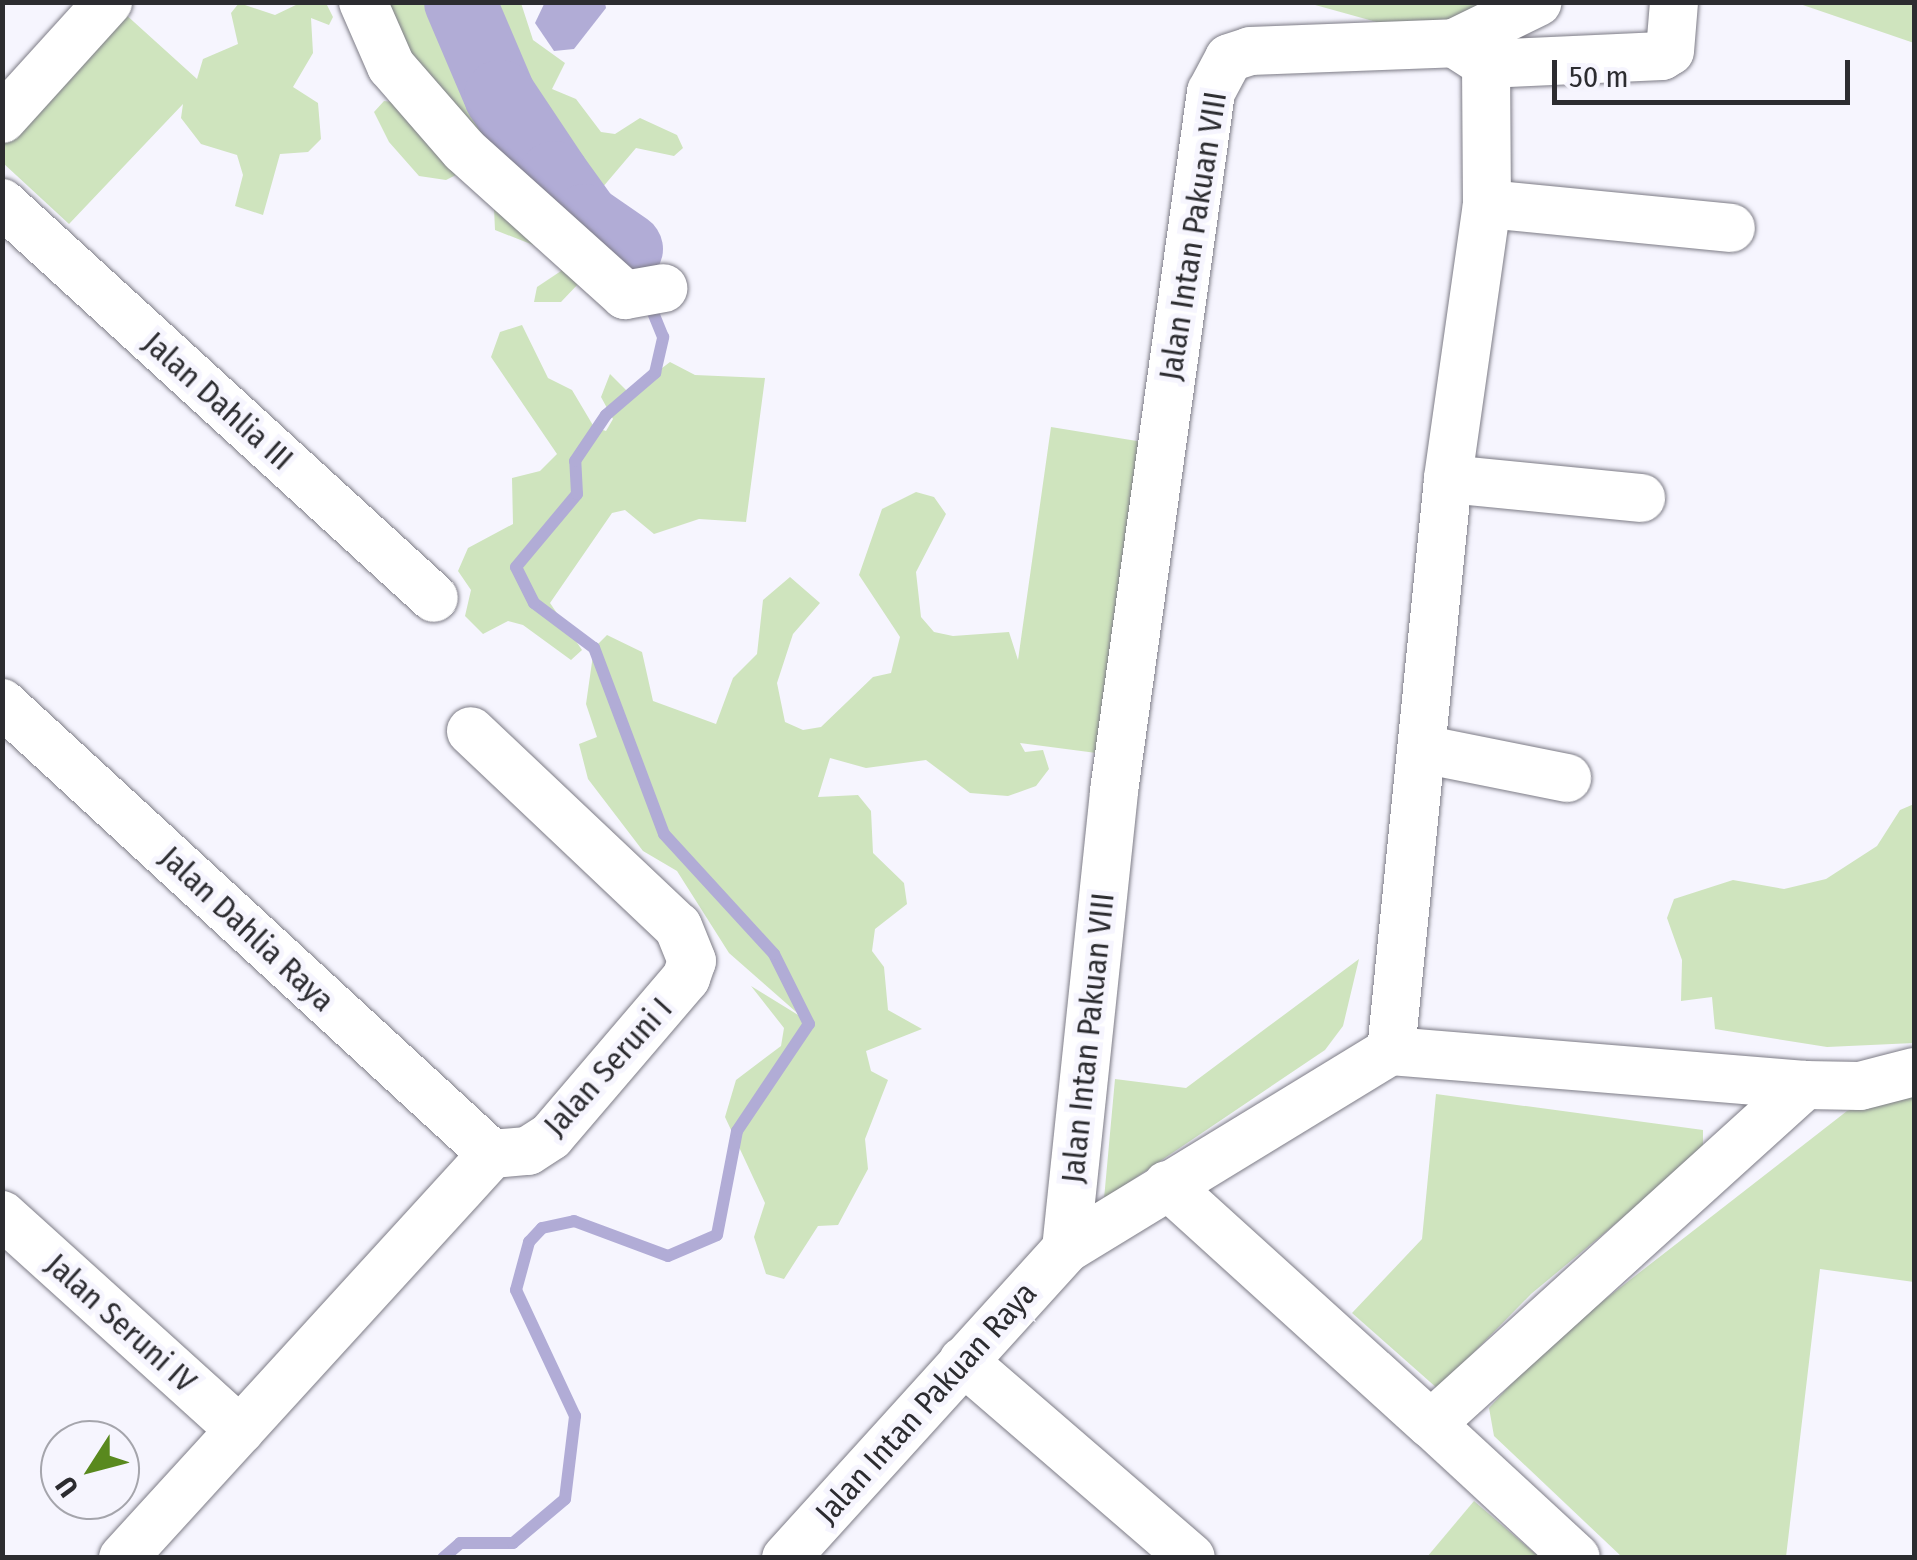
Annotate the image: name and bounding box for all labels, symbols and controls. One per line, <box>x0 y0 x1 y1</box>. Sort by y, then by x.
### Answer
scale bar <box>1557 40 1854 102</box>
text: 50 m <box>1569 59 1629 95</box>
street label: Jalan Intan Pakuan VIII <box>1151 89 1235 383</box>
street label: Jalan Dahlia III <box>135 324 301 478</box>
street label: Jalan Dahlia Raya <box>152 838 342 1020</box>
street label: Jalan Intan Pakuan VIII <box>1054 891 1122 1185</box>
street label: Jalan Seruni I <box>536 990 680 1144</box>
street label: Jalan Seruni IV <box>38 1245 204 1401</box>
street label: Jalan Intan Pakuan Raya <box>807 1274 1045 1532</box>
north arrow <box>40 1420 140 1520</box>
text: U <box>49 1470 85 1503</box>

